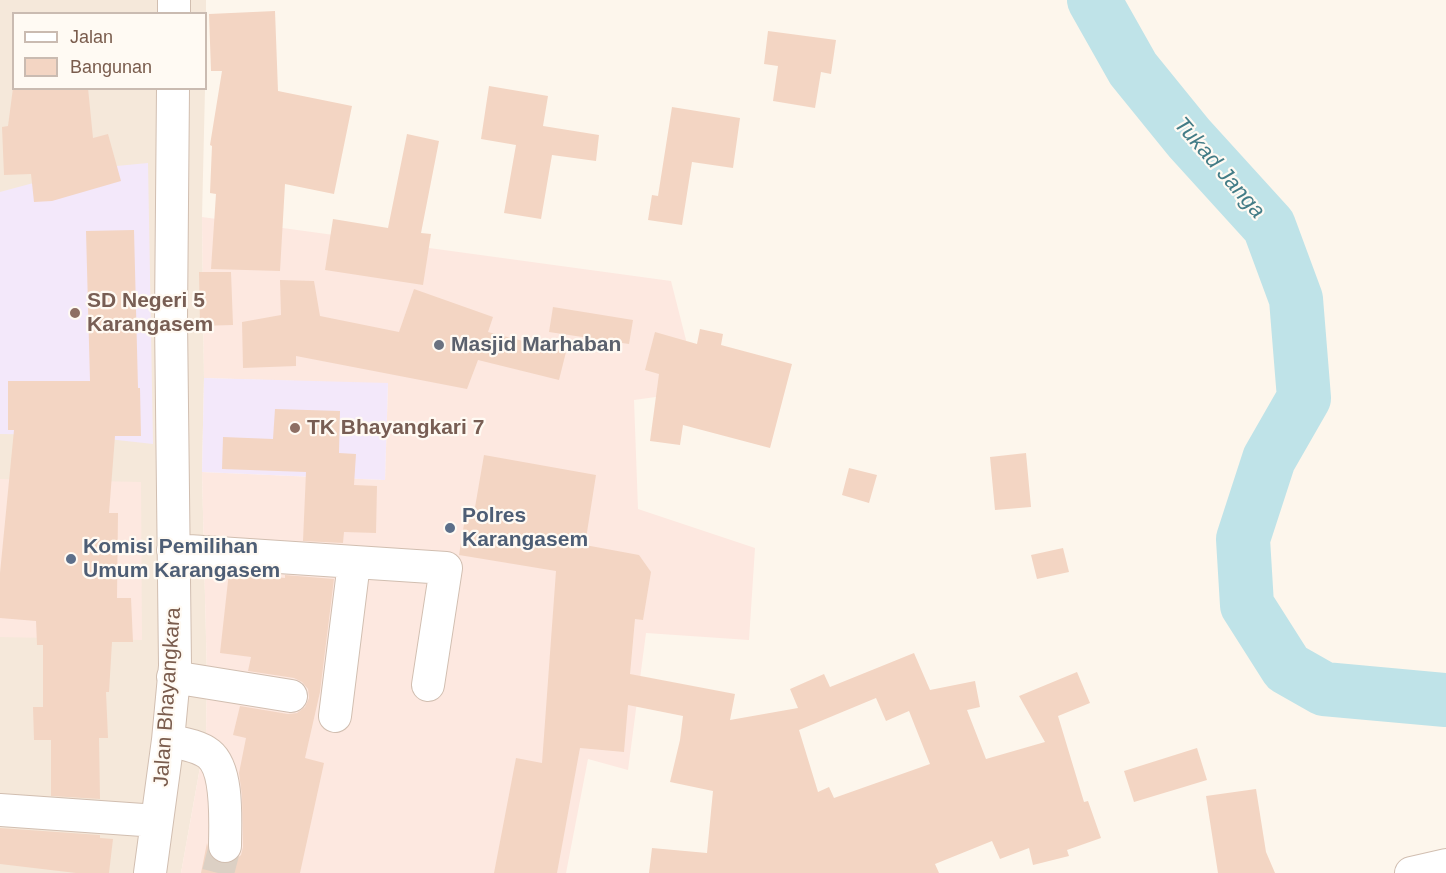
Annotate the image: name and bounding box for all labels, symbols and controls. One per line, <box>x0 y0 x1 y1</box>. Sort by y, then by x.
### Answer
legend <box>12 12 207 90</box>
text: Jalan <box>70 27 113 47</box>
text: Bangunan <box>70 57 152 77</box>
water label: Tukad Janga <box>1168 112 1270 224</box>
place label: SD Negeri 5 Karangasem <box>87 288 213 338</box>
marker: SD Negeri 5 Karangasem <box>68 306 82 320</box>
place label: Masjid Marhaban <box>451 332 621 358</box>
marker: Masjid Marhaban <box>432 338 446 352</box>
place label: TK Bhayangkari 7 <box>307 415 484 441</box>
marker: TK Bhayangkari 7 <box>288 421 302 435</box>
place label: Polres Karangasem <box>462 503 588 553</box>
marker: Polres Karangasem <box>443 521 457 535</box>
place label: Komisi Pemilihan Umum Karangasem <box>83 534 280 584</box>
marker: Komisi Pemilihan Umum Karangasem <box>64 552 78 566</box>
street label: Jalan Bhayangkara <box>149 606 187 788</box>

